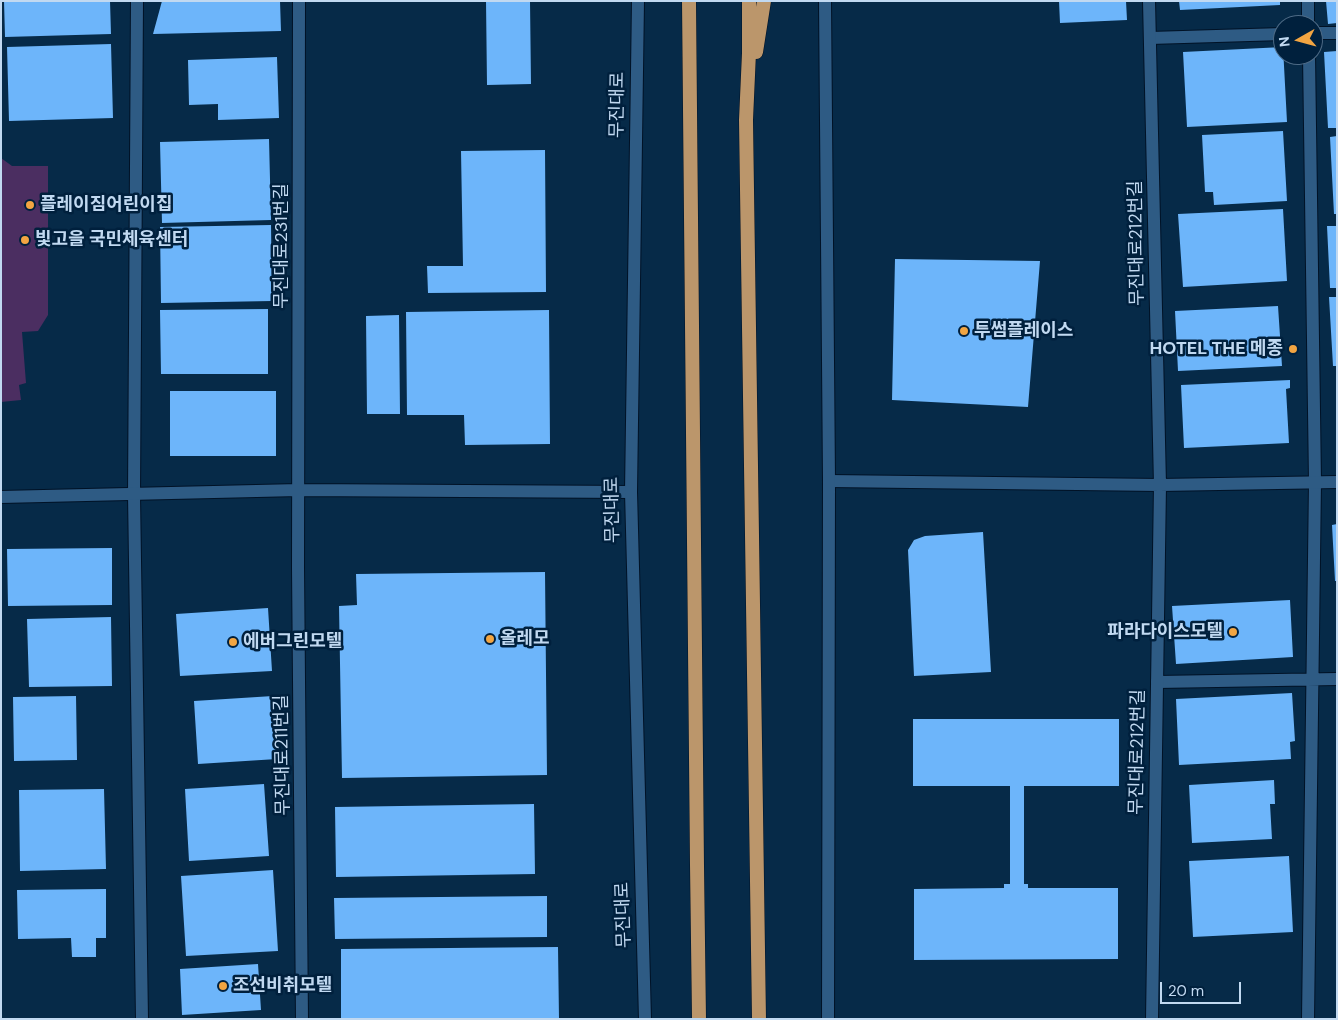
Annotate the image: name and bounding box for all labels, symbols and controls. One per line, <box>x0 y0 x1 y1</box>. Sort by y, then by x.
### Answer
north arrow <box>1273 15 1323 65</box>
text: N <box>1275 36 1294 48</box>
street label: 무진대로 <box>607 72 629 138</box>
street label: 무진대로212번길 <box>1125 180 1149 306</box>
street label: 무진대로231번길 <box>271 183 293 309</box>
place label: 플레이짐어린이집 <box>40 194 172 216</box>
marker: 플레이짐어린이집 <box>24 199 36 211</box>
place label: 빛고을 국민체육센터 <box>35 229 188 251</box>
marker: 빛고을 국민체육센터 <box>19 234 31 246</box>
place label: 투썸플레이스 <box>974 320 1073 342</box>
marker: 투썸플레이스 <box>958 325 970 337</box>
place label: HOTEL THE 메종 <box>1149 338 1283 360</box>
marker: HOTEL THE 메종 <box>1287 343 1299 355</box>
street label: 무진대로 <box>602 477 624 543</box>
place label: 파라다이스모텔 <box>1107 621 1223 643</box>
marker: 파라다이스모텔 <box>1227 626 1239 638</box>
place label: 올레모 <box>500 628 550 650</box>
place label: 에버그린모텔 <box>243 631 342 653</box>
marker: 올레모 <box>484 633 496 645</box>
marker: 에버그린모텔 <box>227 636 239 648</box>
street label: 무진대로212번길 <box>1126 689 1150 815</box>
street label: 무진대로211번길 <box>271 694 295 816</box>
street label: 무진대로 <box>612 882 636 948</box>
scale bar <box>1163 972 1244 1004</box>
place label: 조선비취모텔 <box>233 975 332 997</box>
marker: 조선비취모텔 <box>217 980 229 992</box>
text: 20 m <box>1168 981 1204 1001</box>

